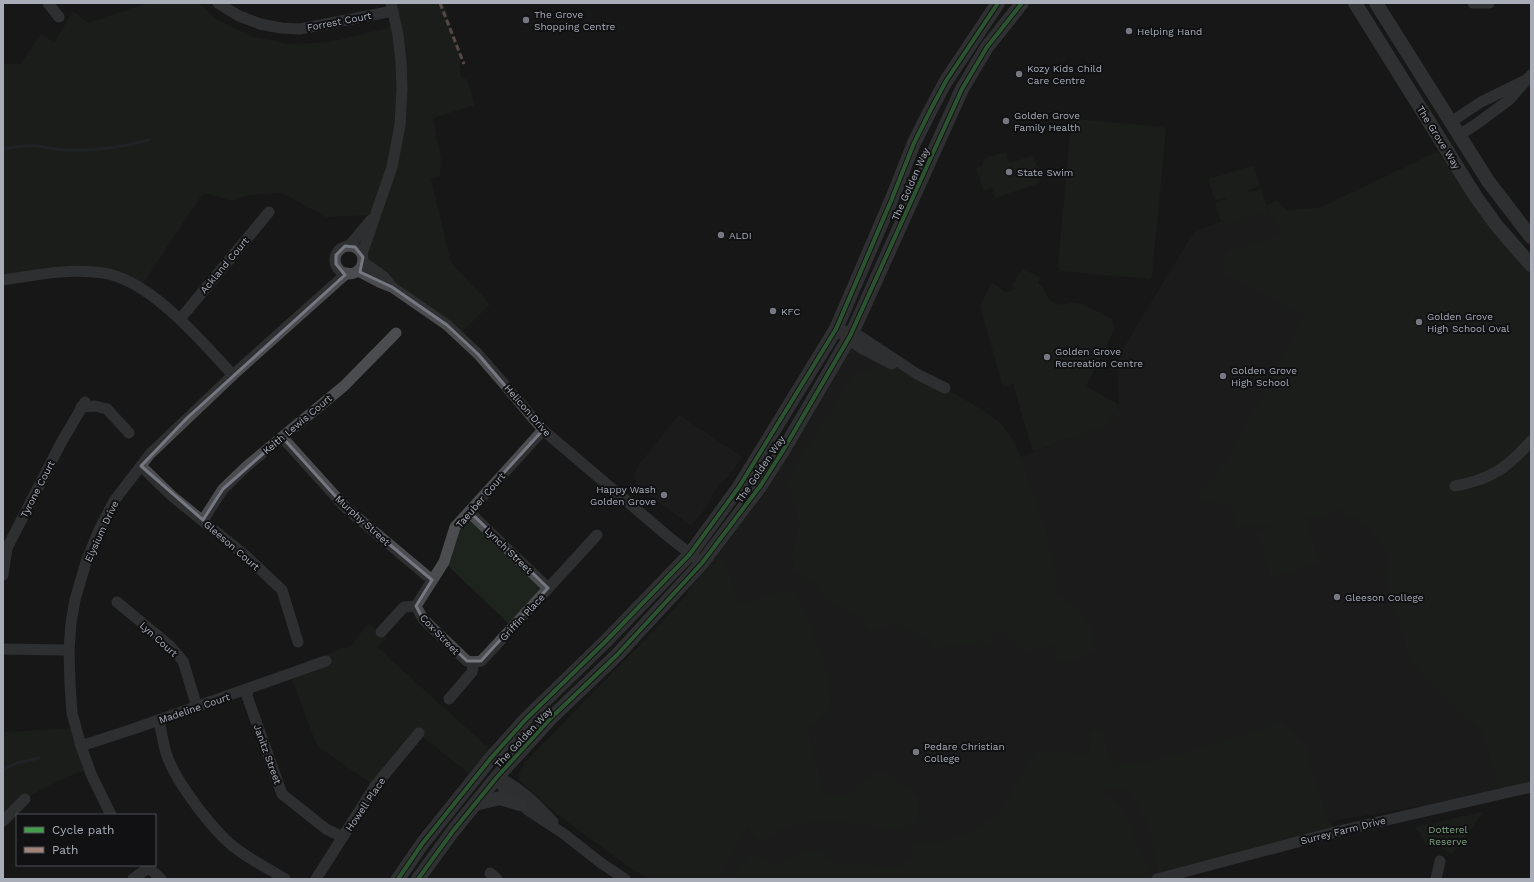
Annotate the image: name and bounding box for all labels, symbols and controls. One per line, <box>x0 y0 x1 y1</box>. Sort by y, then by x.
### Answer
place label: The Grove Shopping Centre <box>534 9 616 32</box>
street label: Forrest Court <box>306 10 373 33</box>
marker: The Grove Shopping Centre <box>521 15 531 25</box>
marker: Helping Hand <box>1124 26 1134 36</box>
place label: Helping Hand <box>1137 26 1202 37</box>
place label: Kozy Kids Child Care Centre <box>1027 63 1102 86</box>
marker: Kozy Kids Child Care Centre <box>1014 69 1024 79</box>
street label: The Grove Way <box>1415 104 1463 172</box>
place label: Golden Grove Family Health <box>1014 110 1081 133</box>
marker: Golden Grove Family Health <box>1001 116 1011 126</box>
street label: The Golden Way <box>889 145 932 222</box>
marker: State Swim <box>1004 167 1014 177</box>
place label: State Swim <box>1017 167 1073 178</box>
marker: ALDI <box>716 230 726 240</box>
place label: ALDI <box>729 230 752 241</box>
street label: Ackland Court <box>198 235 251 295</box>
marker: KFC <box>768 306 778 316</box>
place label: KFC <box>781 306 801 317</box>
place label: Golden Grove High School Oval <box>1427 311 1510 334</box>
marker: Golden Grove High School Oval <box>1414 317 1424 327</box>
place label: Golden Grove Recreation Centre <box>1055 346 1143 369</box>
marker: Golden Grove Recreation Centre <box>1042 352 1052 362</box>
place label: Golden Grove High School <box>1231 365 1297 388</box>
marker: Golden Grove High School <box>1218 371 1228 381</box>
street label: Helicon Drive <box>502 382 553 439</box>
street label: Keith Lewis Court <box>261 392 335 456</box>
street label: The Golden Way <box>734 433 787 505</box>
street label: Tyrone Court <box>18 458 57 520</box>
street label: Taeuber Court <box>454 470 508 530</box>
place label: Happy Wash Golden Grove <box>590 484 656 507</box>
marker: Happy Wash Golden Grove <box>659 490 669 500</box>
street label: Murphy Street <box>333 493 393 548</box>
street label: Elysium Drive <box>82 499 121 564</box>
street label: Gleeson Court <box>202 518 262 573</box>
street label: Lynch Street <box>483 525 535 576</box>
street label: Griffin Place <box>498 591 547 643</box>
marker: Gleeson College <box>1332 592 1342 602</box>
place label: Gleeson College <box>1345 592 1424 603</box>
street label: Cox Street <box>418 612 462 657</box>
street label: Lyn Court <box>138 620 180 660</box>
street label: Madeline Court <box>157 691 232 726</box>
street label: The Golden Way <box>493 704 555 770</box>
street label: Janitz Street <box>252 723 284 786</box>
place label: Pedare Christian College <box>924 741 1005 764</box>
marker: Pedare Christian College <box>911 747 921 757</box>
street label: Howell Place <box>343 775 388 833</box>
legend <box>16 814 156 866</box>
street label: Surrey Farm Drive <box>1299 815 1387 846</box>
text: Cycle path <box>52 823 114 837</box>
park label: Dotterel Reserve <box>1428 824 1468 847</box>
text: Path <box>52 843 78 857</box>

